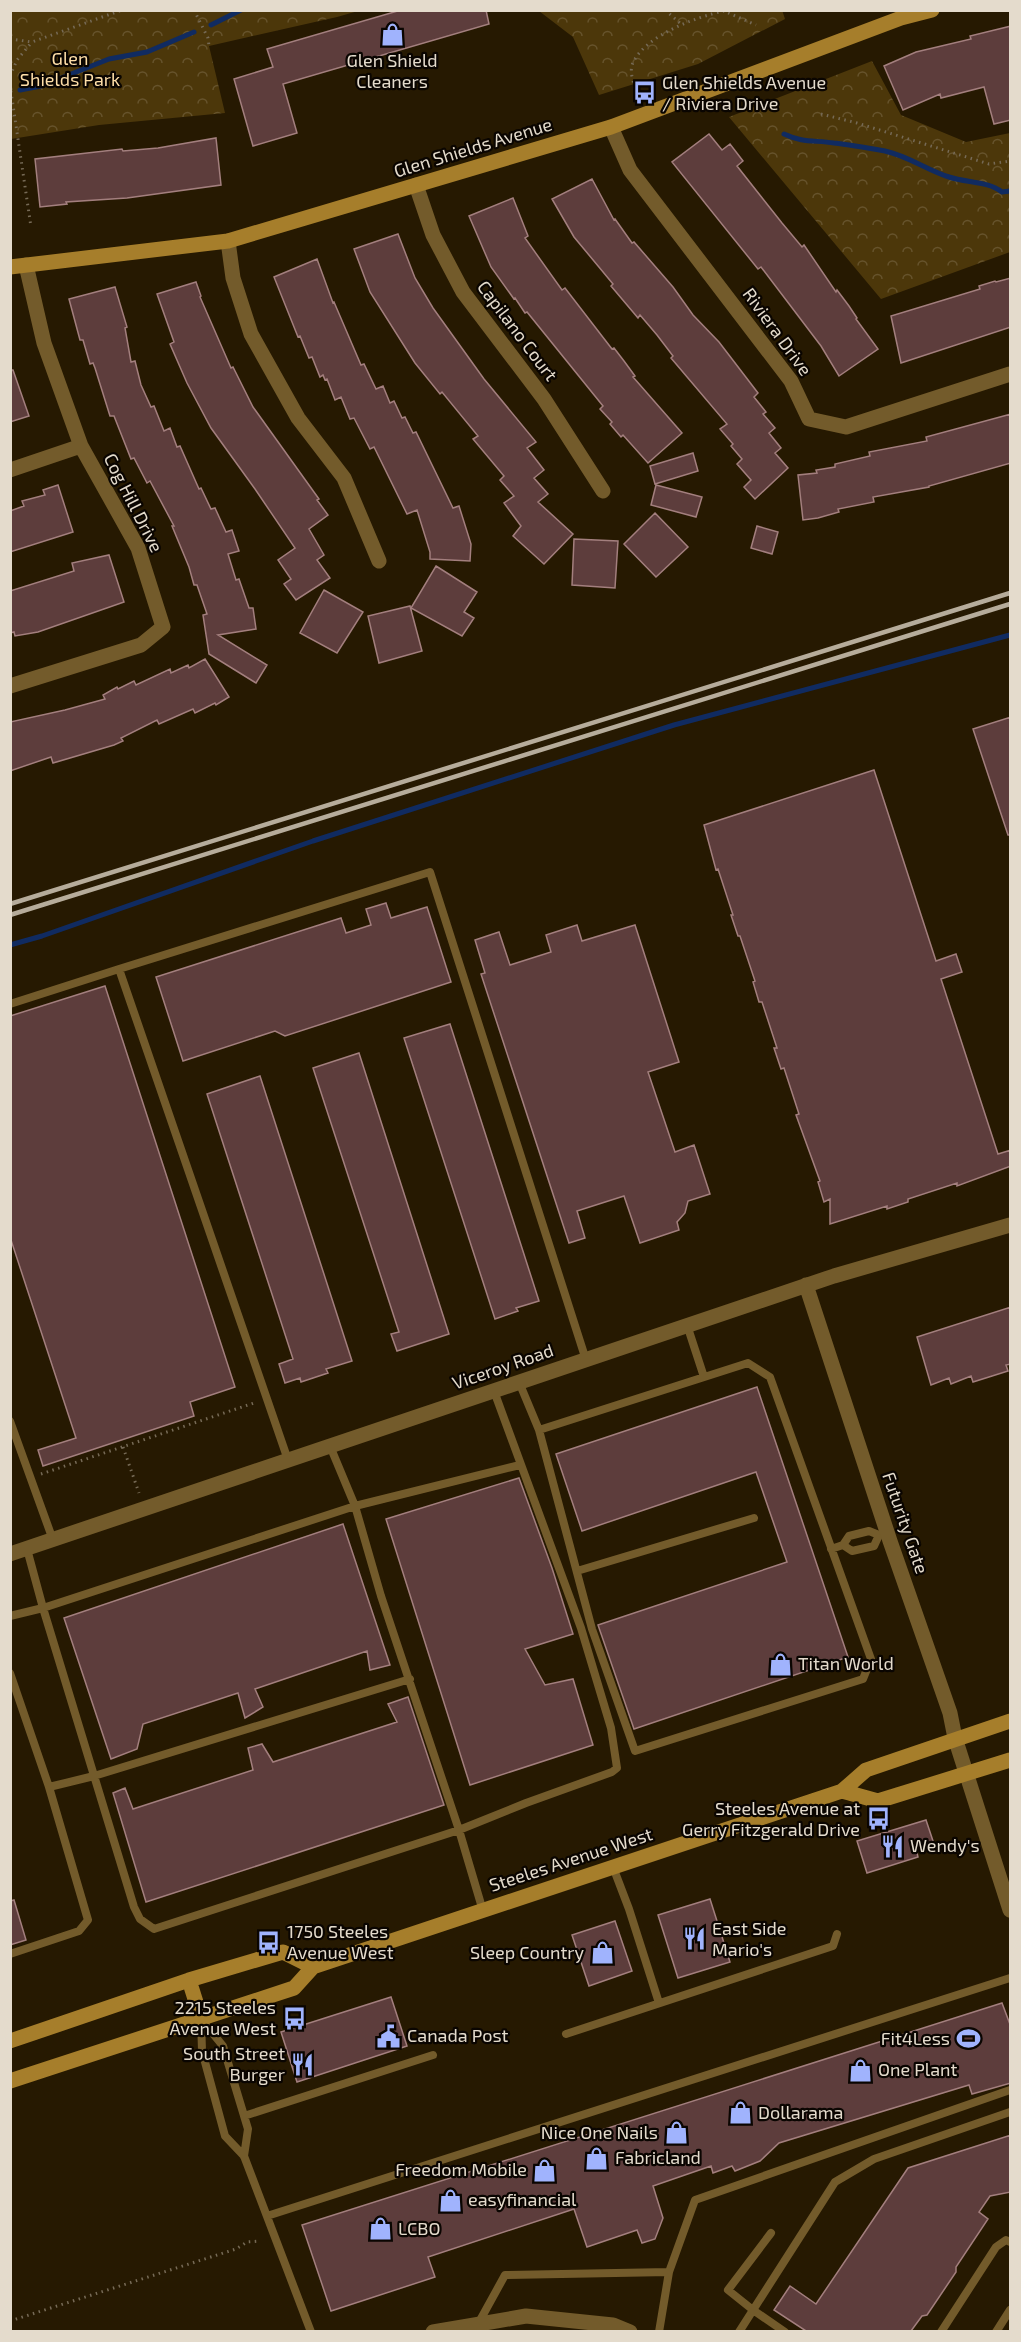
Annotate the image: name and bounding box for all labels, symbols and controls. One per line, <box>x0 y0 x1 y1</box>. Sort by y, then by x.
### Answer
shop icon: Glen Shield Cleaners <box>379 22 405 48</box>
park label: Glen Shields Park <box>20 47 120 90</box>
place label: Glen Shield Cleaners <box>346 49 438 92</box>
place label: Glen Shields Avenue / Riviera Drive <box>662 71 826 114</box>
bus stop icon: Glen Shields Avenue / Riviera Drive <box>631 80 657 106</box>
street label: Glen Shields Avenue <box>391 113 554 182</box>
street label: Capilano Court <box>473 276 563 385</box>
street label: Riviera Drive <box>739 283 817 380</box>
street label: Cog Hill Drive <box>100 449 168 556</box>
street label: Viceroy Road <box>449 1338 556 1394</box>
street label: Futurity Gate <box>878 1469 934 1576</box>
shop icon: Titan World <box>767 1651 793 1677</box>
place label: Titan World <box>798 1652 894 1674</box>
place label: Steeles Avenue at Gerry Fitzgerald Drive <box>682 1797 860 1840</box>
bus stop icon: Steeles Avenue at Gerry Fitzgerald Drive <box>865 1806 891 1832</box>
street label: Steeles Avenue West <box>486 1822 655 1896</box>
restaurant icon: Wendy's <box>879 1833 905 1859</box>
place label: Wendy's <box>910 1834 980 1856</box>
place label: East Side Mario's <box>712 1917 787 1960</box>
place label: 1750 Steeles Avenue West <box>287 1920 394 1963</box>
restaurant icon: East Side Mario's <box>681 1926 707 1952</box>
bus stop icon: 1750 Steeles Avenue West <box>256 1929 282 1955</box>
shop icon: Sleep Country <box>589 1940 615 1966</box>
place label: Sleep Country <box>470 1941 584 1963</box>
place label: 2215 Steeles Avenue West <box>169 1996 276 2039</box>
bus stop icon: 2215 Steeles Avenue West <box>281 2005 307 2031</box>
public building icon: Canada Post <box>376 2023 402 2049</box>
place label: Canada Post <box>407 2024 509 2046</box>
sports icon: Fit4Less <box>955 2026 981 2052</box>
place label: Fit4Less <box>881 2027 950 2049</box>
place label: South Street Burger <box>183 2042 285 2085</box>
restaurant icon: South Street Burger <box>290 2051 316 2077</box>
shop icon: One Plant <box>847 2057 873 2083</box>
place label: One Plant <box>878 2058 957 2080</box>
shop icon: Dollarama <box>727 2100 753 2126</box>
place label: Dollarama <box>758 2101 844 2123</box>
shop icon: Nice One Nails <box>663 2120 689 2146</box>
place label: Nice One Nails <box>541 2121 658 2143</box>
shop icon: Fabricland <box>584 2145 610 2171</box>
place label: Fabricland <box>615 2146 701 2168</box>
shop icon: Freedom Mobile <box>532 2157 558 2183</box>
place label: Freedom Mobile <box>395 2158 527 2180</box>
shop icon: easyfinancial <box>437 2187 463 2213</box>
place label: easyfinancial <box>468 2188 577 2210</box>
shop icon: LCBO <box>367 2216 393 2242</box>
place label: LCBO <box>398 2217 440 2239</box>

